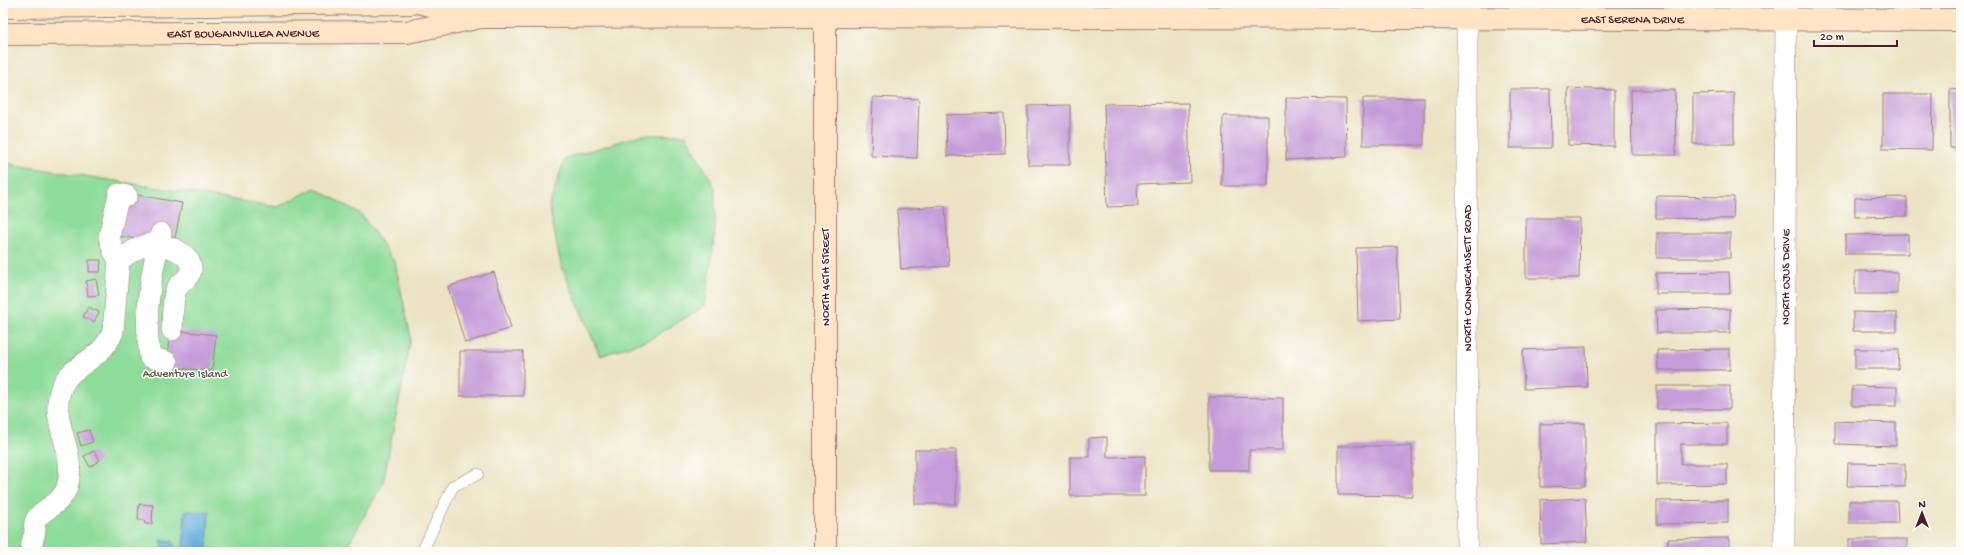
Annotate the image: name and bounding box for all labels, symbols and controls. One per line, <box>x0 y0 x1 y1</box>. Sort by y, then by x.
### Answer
street label: EAST SERENA DRIVE <box>1581 14 1685 28</box>
scale bar <box>1814 22 1897 48</box>
street label: EAST BOUGAINVILLEA AVENUE <box>167 27 320 42</box>
text: 20 m <box>1820 31 1845 45</box>
street label: NORTH CONNECHUSETT ROAD <box>1462 205 1476 351</box>
street label: NORTH 46TH STREET <box>820 227 834 326</box>
street label: NORTH OJUS DRIVE <box>1780 229 1794 325</box>
park label: Adventure Island <box>143 368 228 382</box>
north arrow <box>1902 493 1942 533</box>
text: N <box>1918 499 1926 511</box>

